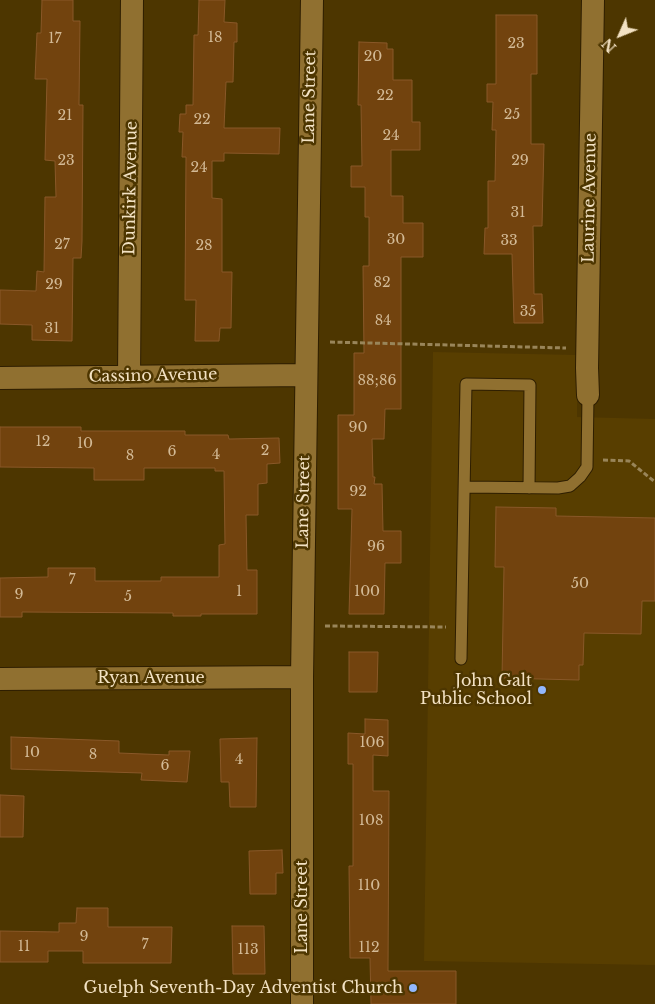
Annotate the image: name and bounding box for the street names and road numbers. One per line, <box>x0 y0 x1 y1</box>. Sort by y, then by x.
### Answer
street label: Lane Street <box>300 50 320 144</box>
street label: Dunkirk Avenue <box>120 121 142 255</box>
street label: Laurine Avenue <box>579 133 601 263</box>
street label: Cassino Avenue <box>88 365 218 387</box>
street label: Lane Street <box>294 455 314 549</box>
street label: Ryan Avenue <box>97 668 205 688</box>
street label: Lane Street <box>292 860 312 954</box>

